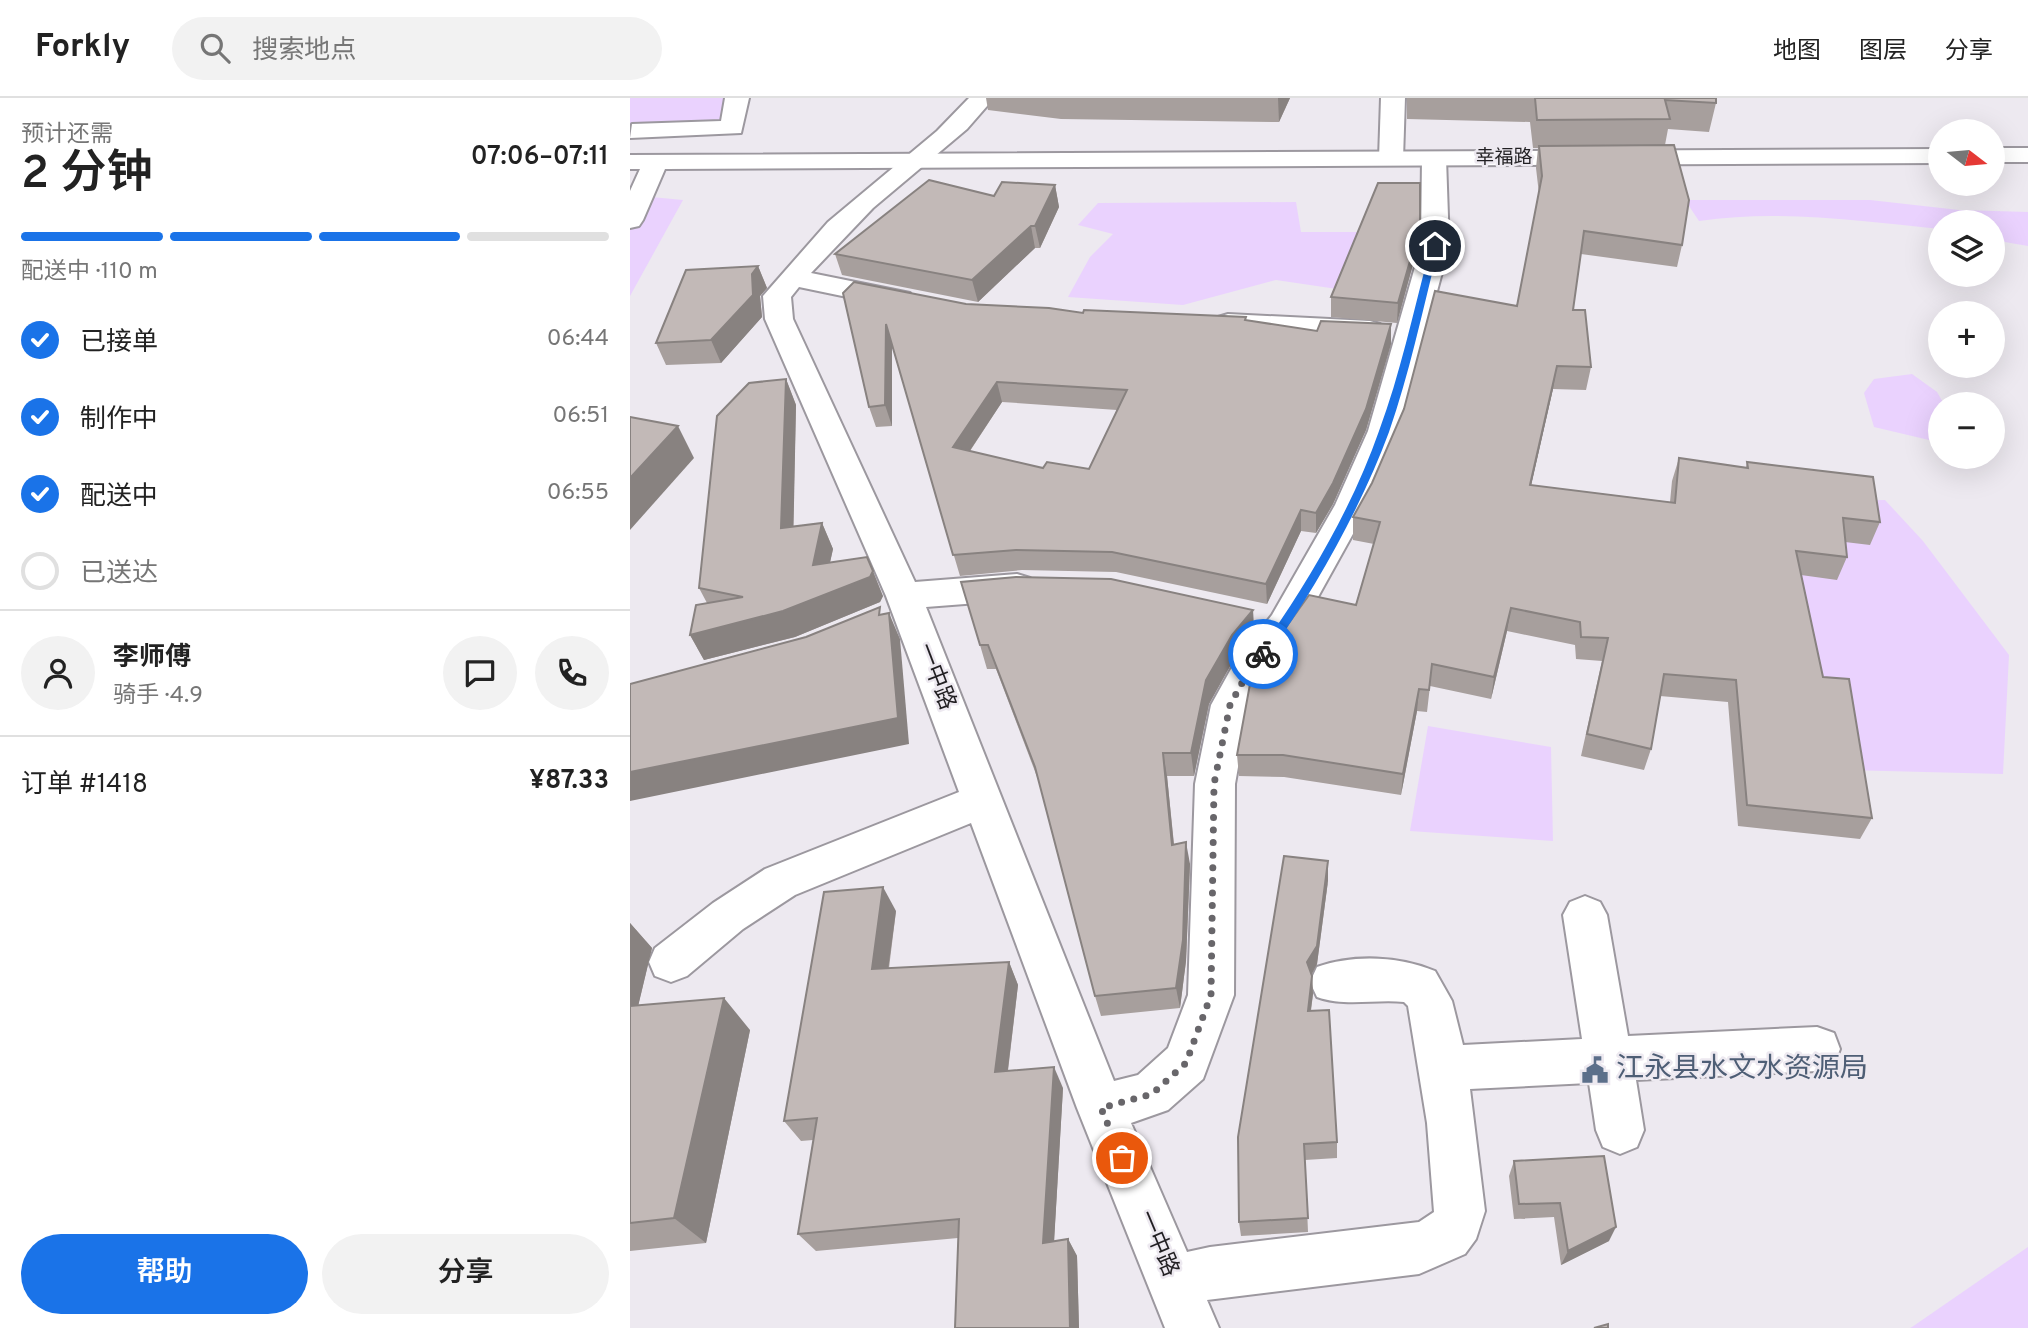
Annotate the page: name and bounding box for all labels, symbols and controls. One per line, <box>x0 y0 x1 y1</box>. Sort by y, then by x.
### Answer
search box <box>172 17 662 80</box>
text: Forkly <box>35 27 130 69</box>
icon: search <box>196 29 234 67</box>
text: 搜索地点 <box>252 35 356 68</box>
text: 地图 <box>1773 37 1821 67</box>
text: 图层 <box>1859 37 1907 67</box>
text: 分享 <box>1945 37 1993 67</box>
north arrow <box>1928 119 2006 196</box>
map controls <box>1928 119 2005 469</box>
text: 预计还需 <box>21 121 113 150</box>
text: 07:06–07:11 <box>471 141 609 174</box>
text: 2 分钟 <box>21 146 152 205</box>
street label: 幸福路 <box>1475 146 1533 170</box>
button: layers <box>1928 210 2005 287</box>
pin <box>1405 216 1465 276</box>
icon: home <box>1416 227 1454 265</box>
text: 配送中 · 110 m <box>21 258 158 287</box>
button: + <box>1928 301 2005 378</box>
icon: check <box>21 321 59 359</box>
text: 06:44 <box>547 325 609 354</box>
text: 已接单 <box>80 327 158 360</box>
button: − <box>1928 392 2005 469</box>
icon: check <box>21 398 59 436</box>
text: 06:51 <box>552 402 609 431</box>
text: 制作中 <box>80 404 158 437</box>
icon: check <box>21 475 59 513</box>
text: 06:55 <box>547 479 609 508</box>
text: 配送中 <box>80 481 158 514</box>
text: 已送达 <box>80 558 158 591</box>
courier <box>1228 619 1298 689</box>
icon: bike <box>1244 635 1282 673</box>
button: person <box>21 636 95 710</box>
button: chat <box>443 636 517 710</box>
button: phone <box>535 636 609 710</box>
street label: 一中路 <box>909 640 961 714</box>
text: 李师傅 <box>113 642 191 675</box>
text: 骑手 · 4.9 <box>113 682 203 711</box>
text: ¥87.33 <box>529 765 609 798</box>
text: 订单 #1418 <box>21 769 148 802</box>
place label: 江永县水文水资源局 <box>1616 1052 1868 1088</box>
public building icon: 江永县水文水资源局 <box>1580 1055 1610 1085</box>
pin <box>1092 1128 1152 1188</box>
icon: bag <box>1103 1139 1141 1177</box>
street label: 一中路 <box>1130 1207 1184 1281</box>
button: 帮助 <box>21 1234 308 1314</box>
button: 分享 <box>322 1234 609 1314</box>

